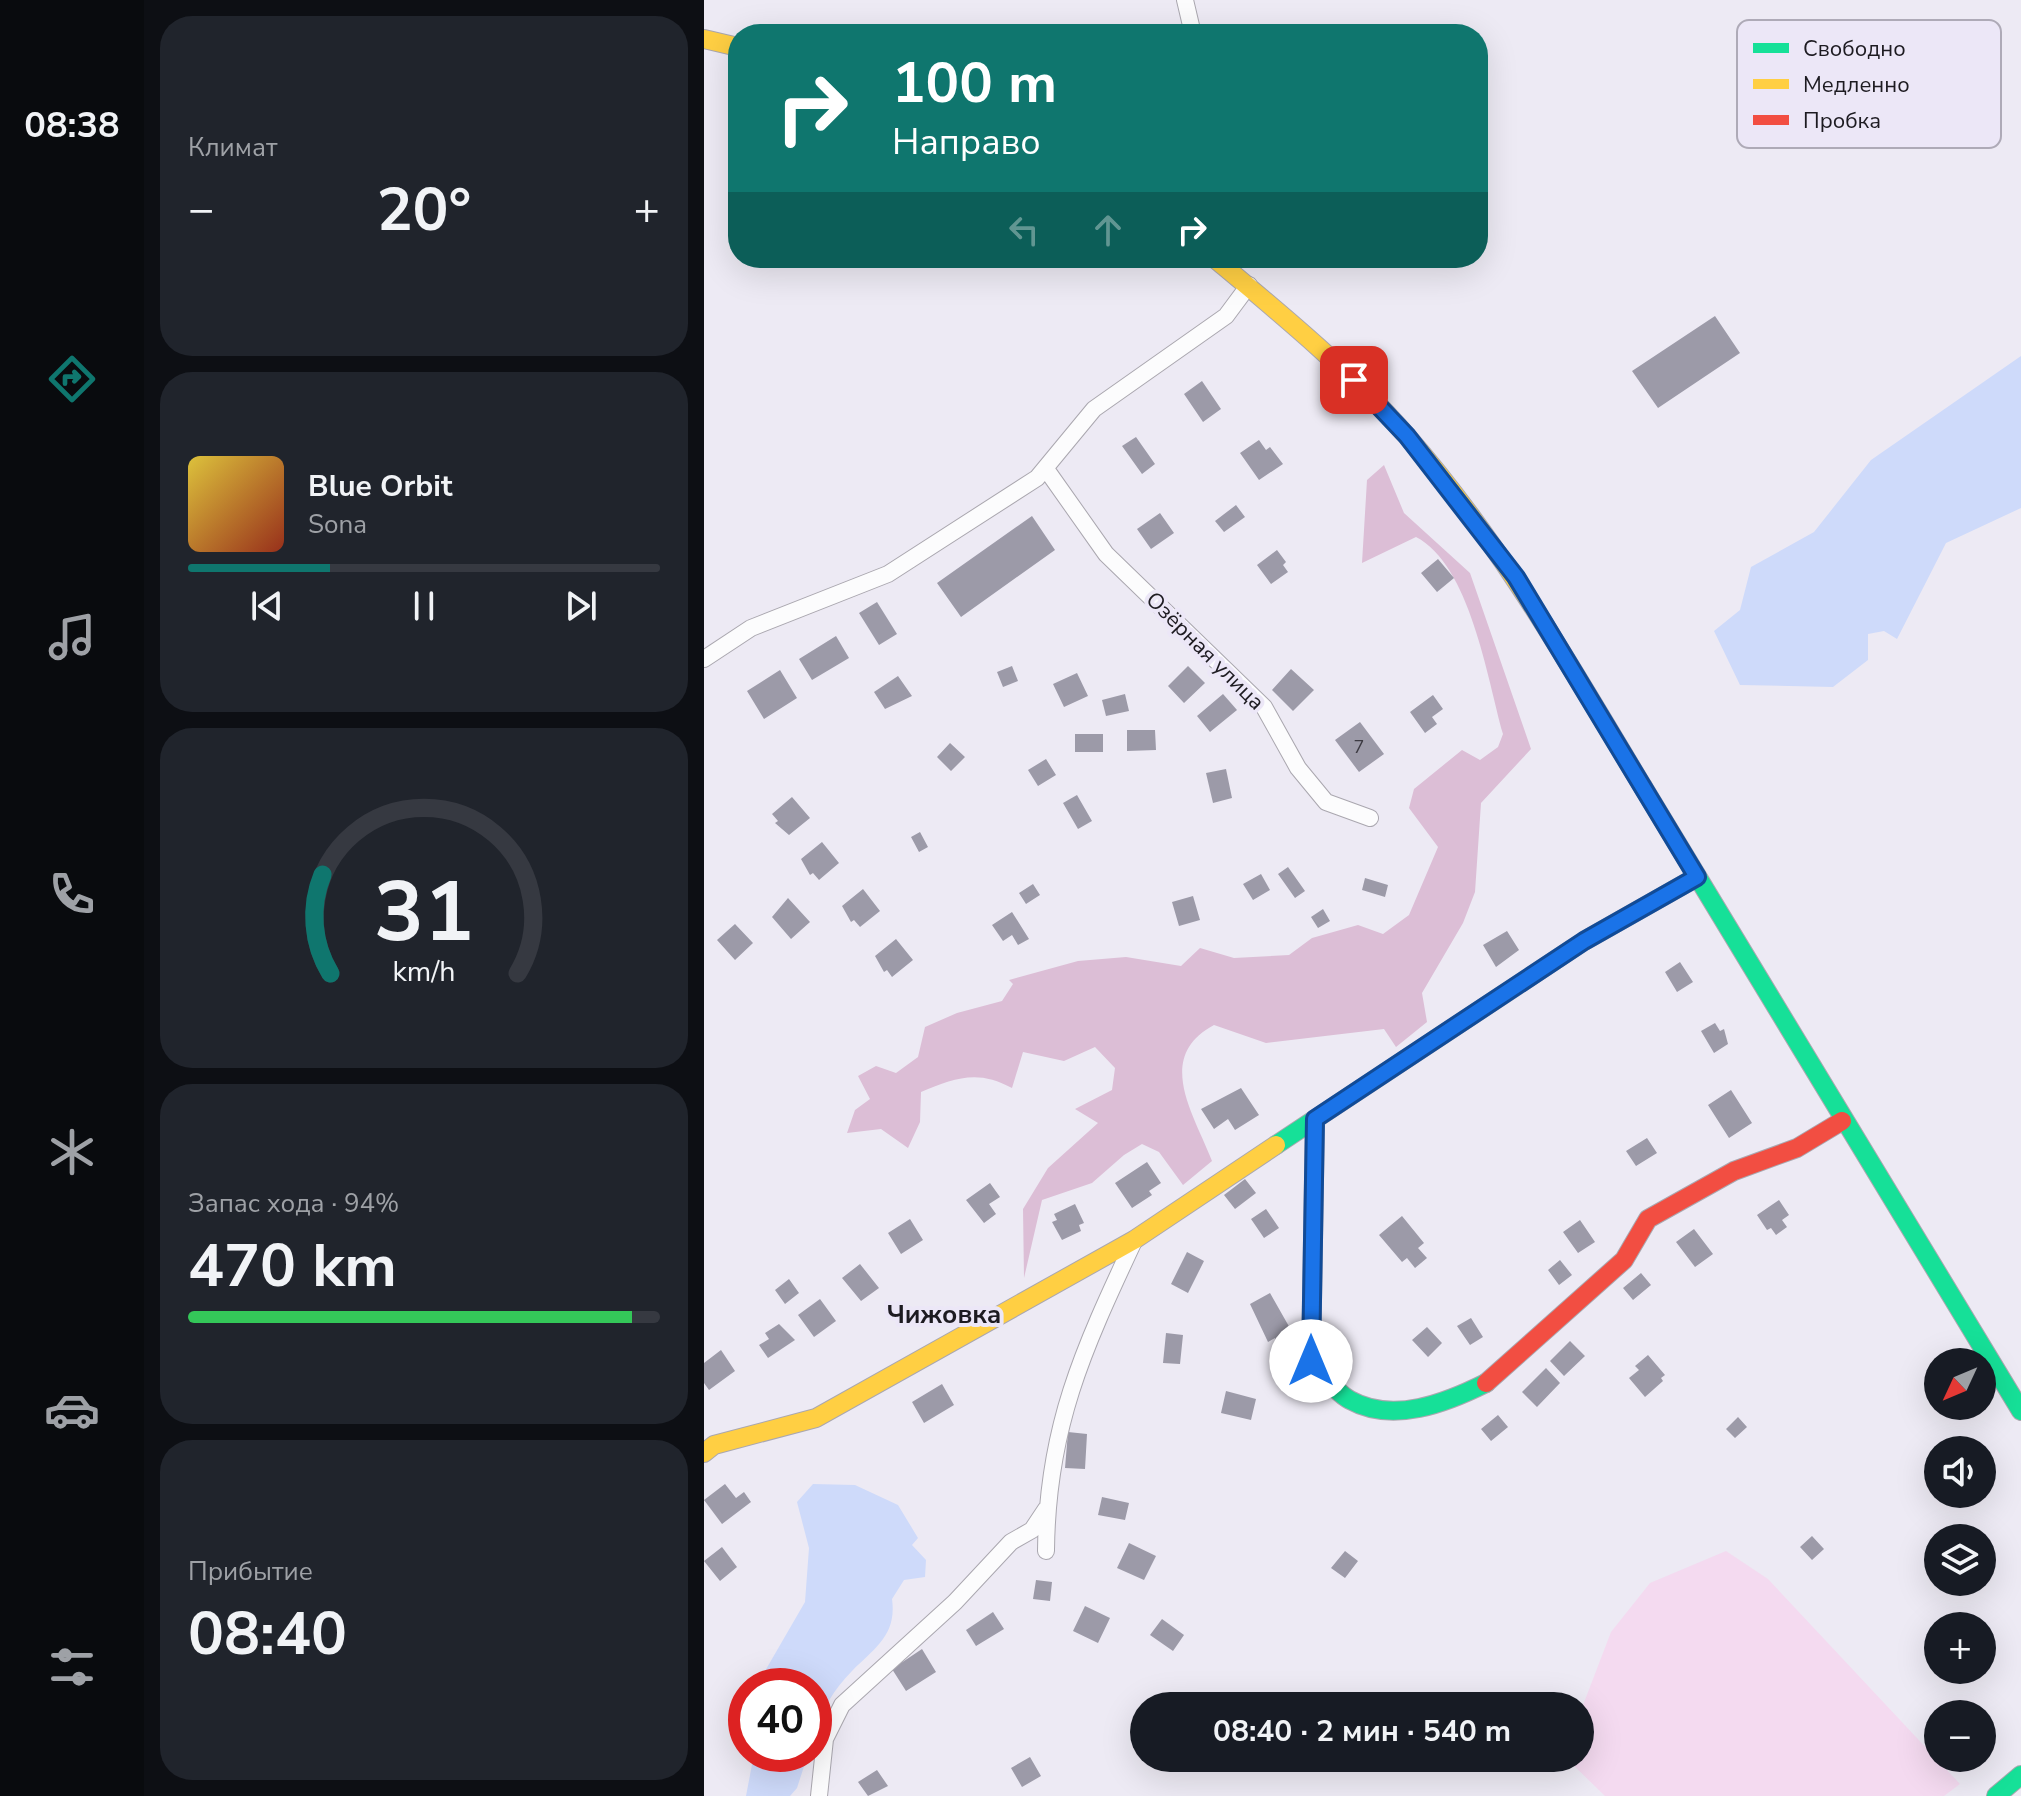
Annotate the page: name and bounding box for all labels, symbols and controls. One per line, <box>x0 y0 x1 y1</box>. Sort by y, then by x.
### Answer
legend <box>1737 20 2001 148</box>
text: Свободно <box>1803 34 1906 64</box>
text: 100 m <box>892 45 1057 122</box>
icon: right <box>760 56 864 160</box>
text: Медленно <box>1803 70 1910 100</box>
text: 08:38 <box>24 101 120 150</box>
text: Пробка <box>1803 106 1881 136</box>
text: Направо <box>892 118 1041 167</box>
text: Климат <box>188 130 277 165</box>
text: 20° <box>377 169 471 251</box>
text: − <box>188 180 214 240</box>
text: + <box>634 180 660 240</box>
icon: left <box>1002 208 1046 252</box>
icon: ahead <box>1086 208 1130 252</box>
icon: right <box>1170 208 1214 252</box>
pin <box>1320 346 1388 414</box>
icon: directions <box>44 351 100 407</box>
icon: arrive <box>1332 358 1376 402</box>
text: Blue Orbit <box>308 466 452 507</box>
text: Sona <box>308 507 367 542</box>
icon: previous <box>245 584 289 628</box>
icon: pause <box>402 584 446 628</box>
icon: next <box>559 584 603 628</box>
street label: Озёрная улица <box>1139 585 1271 717</box>
icon: music <box>44 609 100 665</box>
house number: 7 <box>1354 735 1364 759</box>
text: 31 <box>374 856 474 969</box>
icon: phone <box>44 866 100 922</box>
text: km/h <box>393 952 455 991</box>
icon: climate <box>44 1124 100 1180</box>
text: Запас хода · 94% <box>188 1186 399 1221</box>
text: 470 km <box>188 1225 397 1307</box>
district label: Чижовка <box>887 1297 1001 1332</box>
position arrow <box>1269 1319 1353 1403</box>
north arrow <box>1924 1348 1996 1420</box>
map controls <box>1924 1348 1996 1772</box>
icon: car <box>44 1382 100 1438</box>
button: sound <box>1924 1436 1996 1508</box>
button: layers <box>1924 1524 1996 1596</box>
text: Прибытие <box>188 1554 313 1589</box>
text: 08:40 <box>188 1593 347 1675</box>
button: + <box>1924 1612 1996 1684</box>
icon: filters <box>44 1639 100 1695</box>
speed limit sign: 40 <box>728 1668 832 1772</box>
button: − <box>1924 1700 1996 1772</box>
text: 08:40 · 2 мин · 540 m <box>1213 1711 1511 1752</box>

